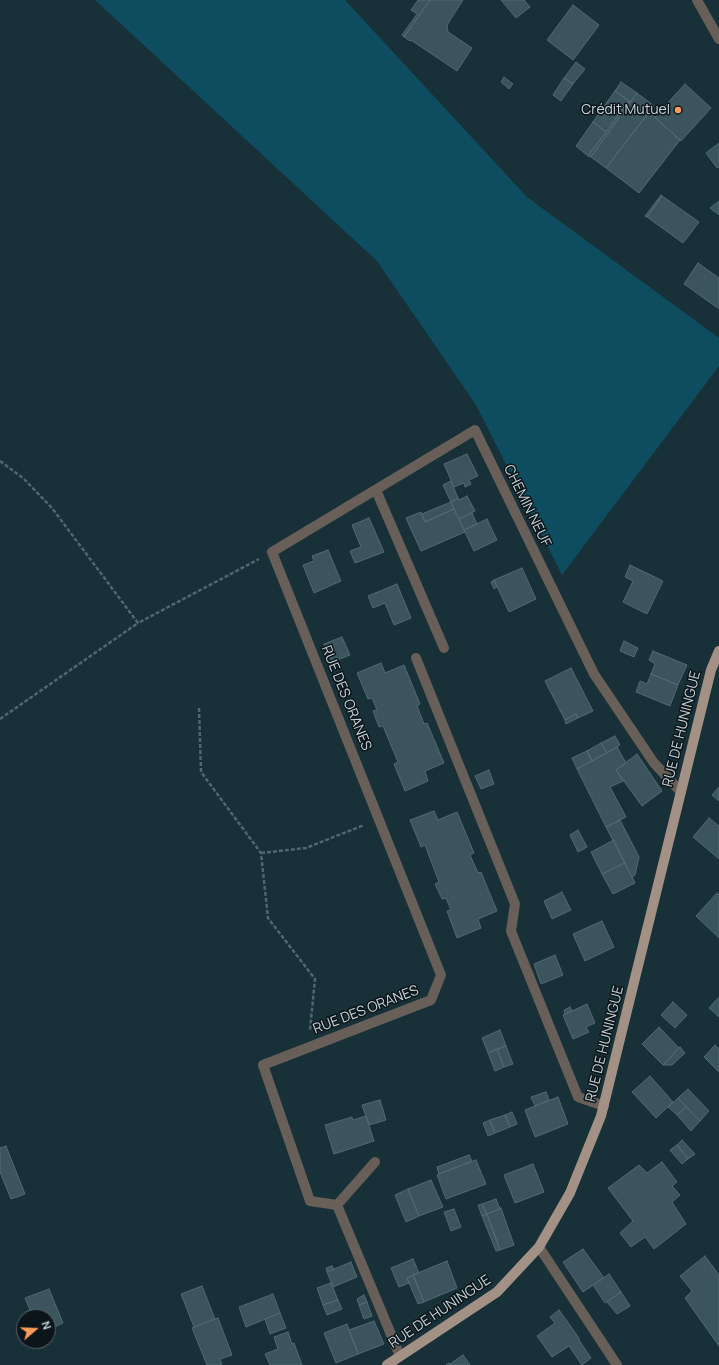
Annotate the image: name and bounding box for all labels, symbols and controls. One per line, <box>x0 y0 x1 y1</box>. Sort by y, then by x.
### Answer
place label: Crédit Mutuel <box>581 102 670 118</box>
marker: Crédit Mutuel <box>673 105 683 115</box>
street label: CHEMIN NEUF <box>500 462 554 550</box>
street label: RUE DES ORANES <box>317 643 375 753</box>
street label: RUE DE HUNINGUE <box>659 669 705 789</box>
street label: RUE DES ORANES <box>311 982 421 1038</box>
street label: RUE DE HUNINGUE <box>582 984 628 1104</box>
street label: RUE DE HUNINGUE <box>386 1272 494 1352</box>
north arrow <box>16 1309 56 1349</box>
text: N <box>38 1319 55 1331</box>

